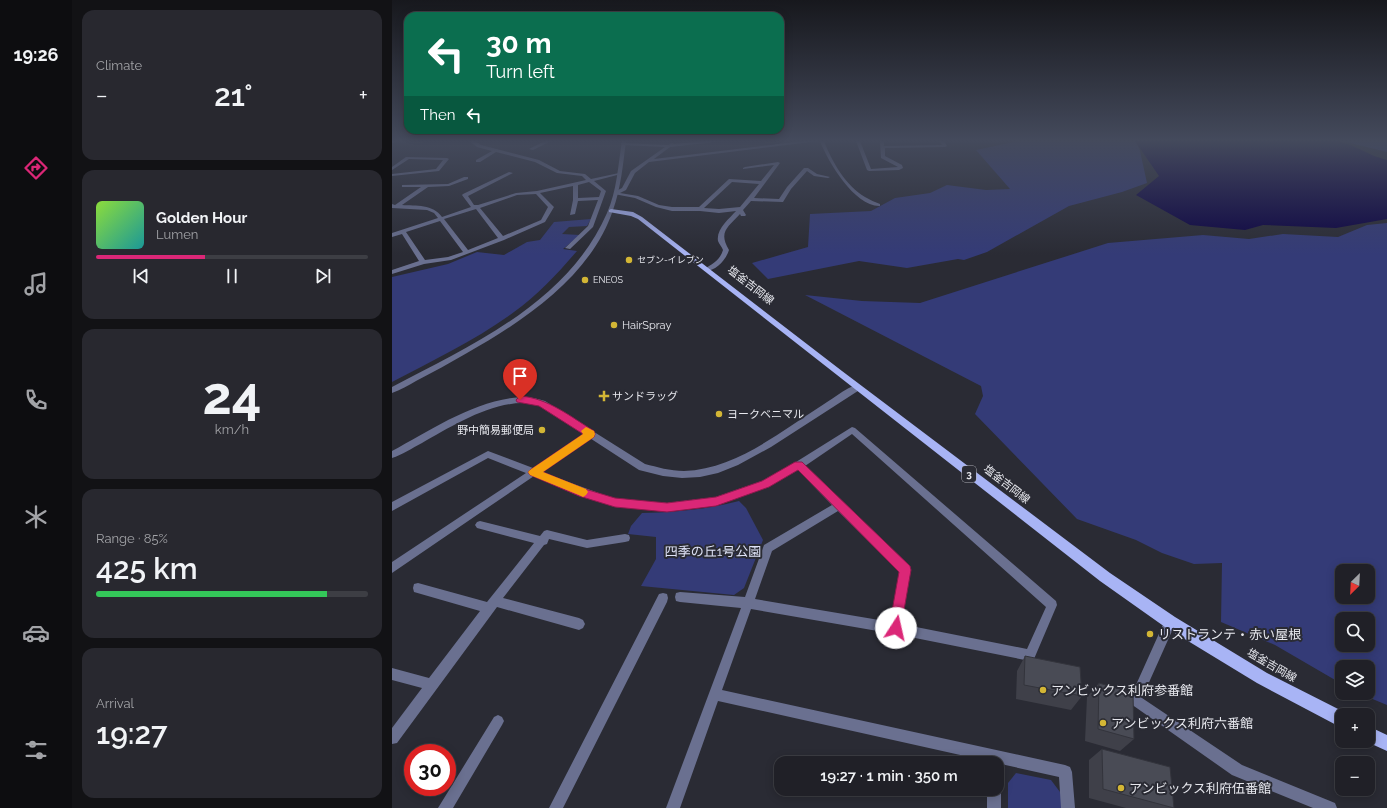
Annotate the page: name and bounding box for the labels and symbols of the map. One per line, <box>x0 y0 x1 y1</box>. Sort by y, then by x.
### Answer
marker: セブン-イレブン <box>624 255 634 265</box>
place label: セブン-イレブン <box>637 255 704 265</box>
street label: 塩釜吉岡線 <box>725 263 776 307</box>
marker: ENEOS <box>580 275 590 285</box>
place label: ENEOS <box>593 275 624 285</box>
place label: HairSpray <box>622 319 671 332</box>
marker: HairSpray <box>609 320 619 330</box>
pin <box>503 359 537 400</box>
place label: サンドラッグ <box>612 390 678 403</box>
marker: サンドラッグ <box>599 391 609 401</box>
place label: ヨークベニマル <box>727 408 804 421</box>
marker: ヨークベニマル <box>714 409 724 419</box>
place label: 野中簡易郵便局 <box>457 424 534 437</box>
marker: 野中簡易郵便局 <box>537 425 547 435</box>
street label: 塩釜吉岡線 <box>981 462 1032 506</box>
road number: 3 <box>962 466 976 482</box>
park label: 四季の丘1号公園 <box>665 544 761 559</box>
north arrow <box>1335 564 1375 604</box>
position arrow <box>875 607 917 649</box>
place label: リストランテ・赤い屋根 <box>1158 627 1301 642</box>
marker: リストランテ・赤い屋根 <box>1145 629 1155 639</box>
street label: 塩釜吉岡線 <box>1245 646 1299 685</box>
place label: アンビックス利府参番館 <box>1051 683 1193 698</box>
marker: アンビックス利府参番館 <box>1038 685 1048 695</box>
place label: アンビックス利府六番館 <box>1111 716 1253 731</box>
marker: アンビックス利府六番館 <box>1098 718 1108 728</box>
speed limit sign: 30 <box>404 744 456 796</box>
place label: アンビックス利府伍番館 <box>1129 781 1271 796</box>
marker: アンビックス利府伍番館 <box>1116 783 1126 793</box>

